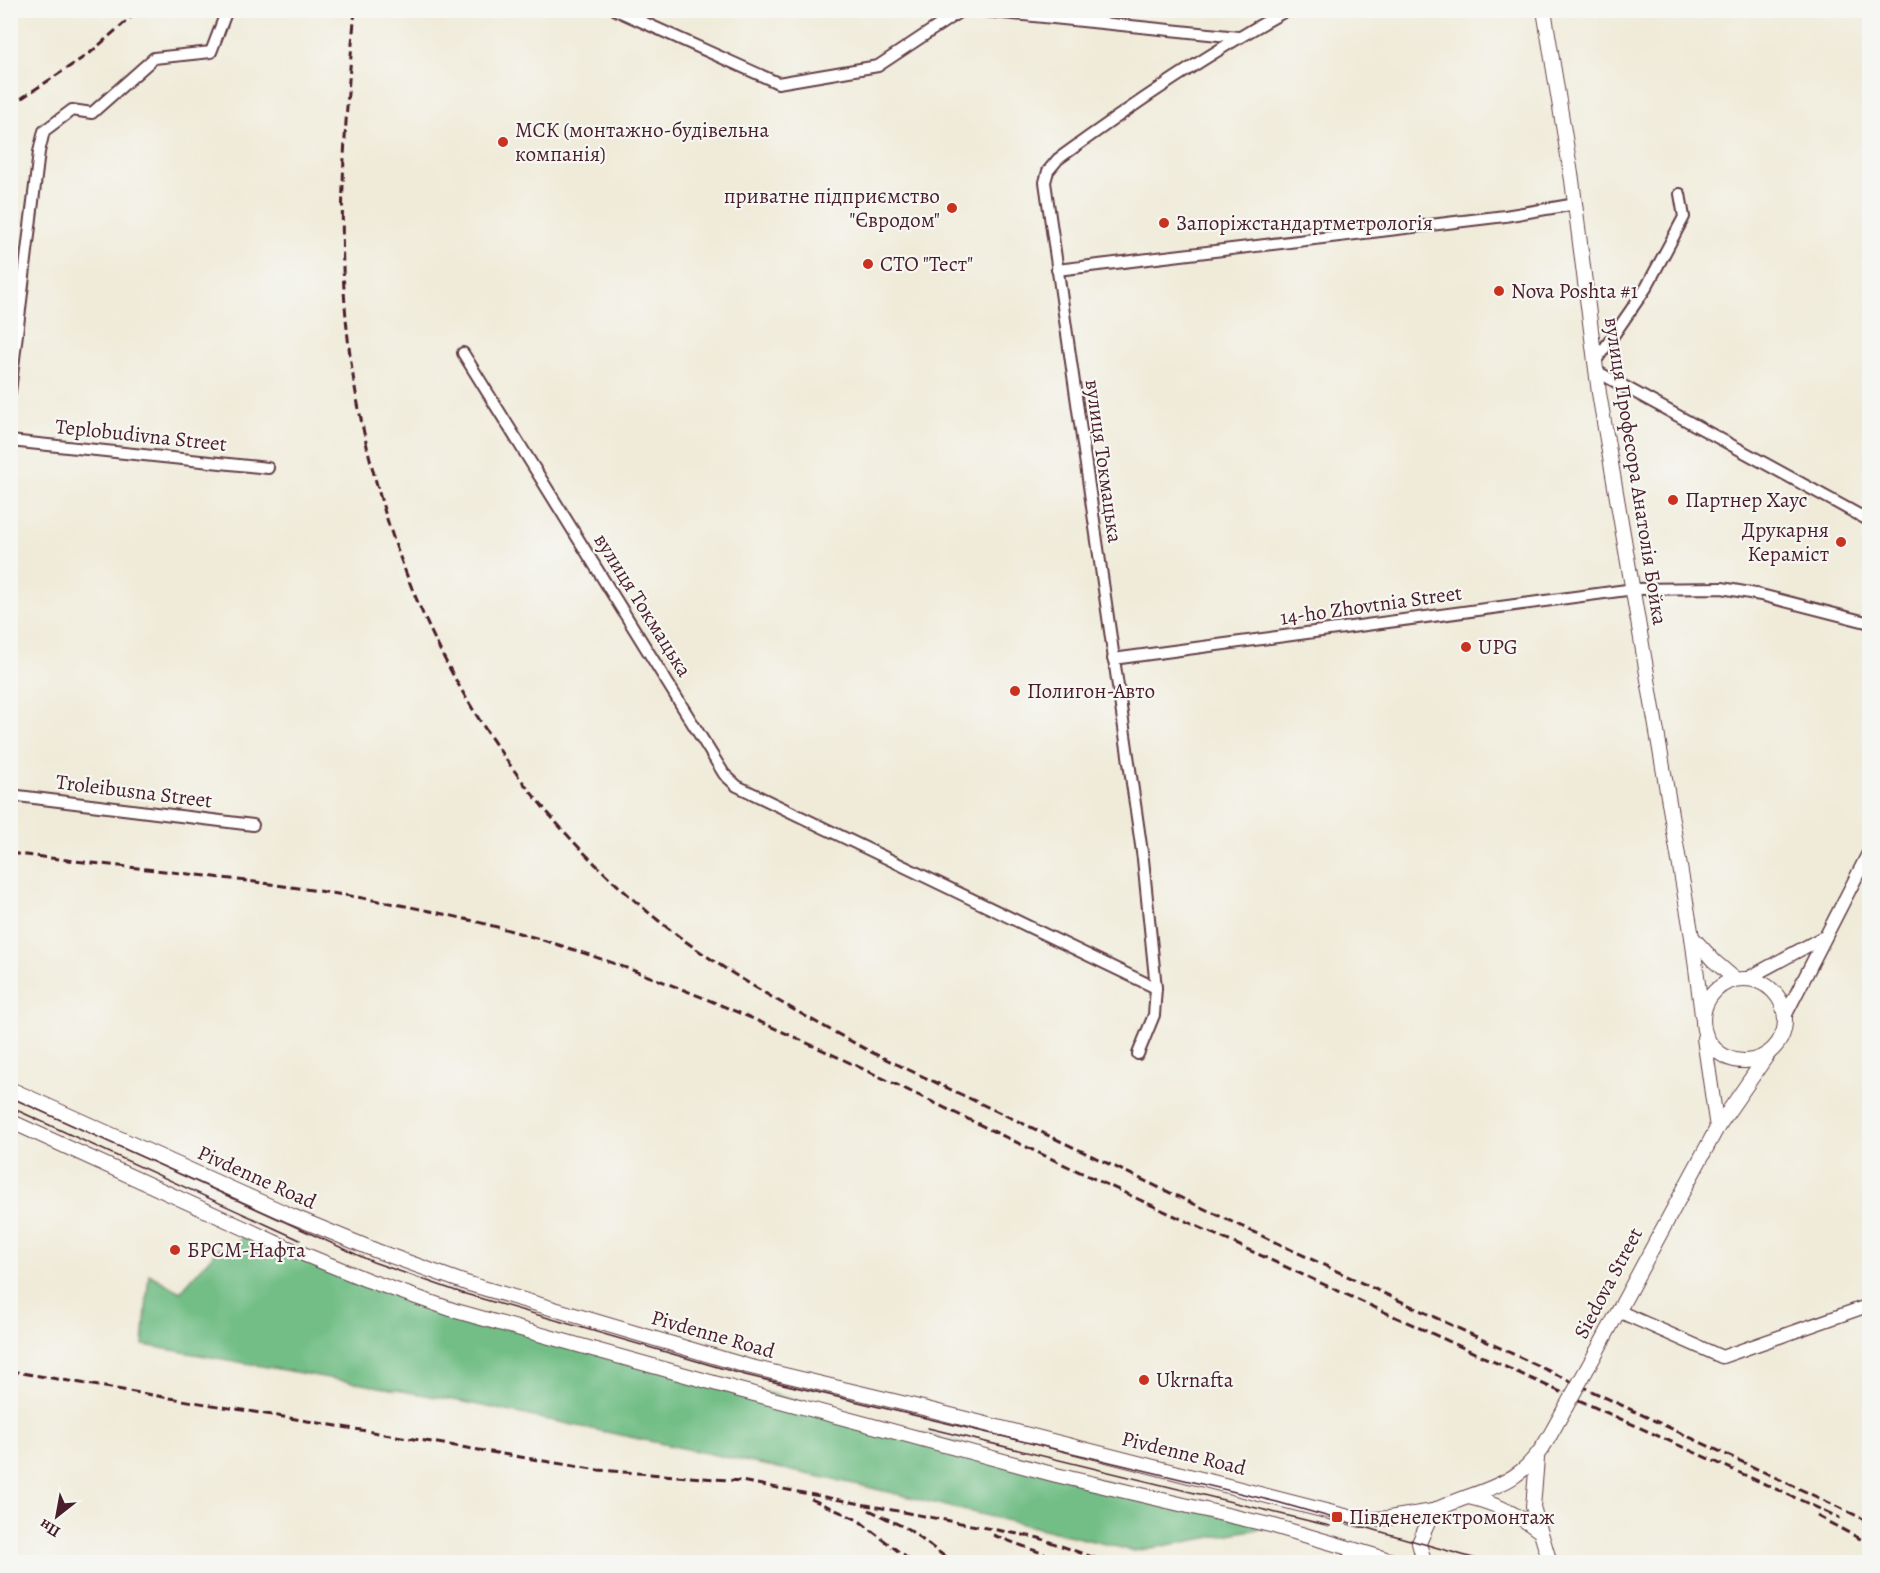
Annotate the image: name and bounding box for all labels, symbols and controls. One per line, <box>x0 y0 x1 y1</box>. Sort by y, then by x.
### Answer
place label: МСК (монтажно-будівельна компанія) <box>515 116 769 168</box>
marker: МСК (монтажно-будівельна компанія) <box>496 135 510 149</box>
place label: приватне підприємство "Євродом" <box>724 182 940 234</box>
marker: приватне підприємство "Євродом" <box>945 201 959 215</box>
place label: Запоріжстандартметрологія <box>1176 209 1433 237</box>
marker: Запоріжстандартметрологія <box>1157 216 1171 230</box>
place label: СТО "Тест" <box>880 250 973 278</box>
marker: СТО "Тест" <box>861 257 875 271</box>
place label: Nova Poshta #1 <box>1511 277 1638 305</box>
marker: Nova Poshta #1 <box>1492 284 1506 298</box>
street label: вулиця Професора Анатолія Бойка <box>1598 315 1674 627</box>
street label: вулиця Токмацька <box>1079 378 1129 545</box>
street label: Teplobudivna Street <box>54 412 228 458</box>
place label: Партнер Хаус <box>1685 486 1808 514</box>
marker: Партнер Хаус <box>1666 493 1680 507</box>
place label: Друкарня Кераміст <box>1742 516 1829 568</box>
street label: вулиця Токмацька <box>587 528 699 683</box>
marker: Друкарня Кераміст <box>1834 535 1848 549</box>
street label: 14-ho Zhovtnia Street <box>1278 578 1464 632</box>
place label: UPG <box>1478 633 1518 661</box>
marker: UPG <box>1459 640 1473 654</box>
place label: Полигон-Авто <box>1027 677 1155 705</box>
marker: Полигон-Авто <box>1008 684 1022 698</box>
street label: Troleibusna Street <box>54 768 214 814</box>
street label: Pivdenne Road <box>193 1138 321 1216</box>
street label: Siedova Street <box>1567 1222 1649 1344</box>
place label: БРСМ-Нафта <box>187 1236 306 1264</box>
marker: БРСМ-Нафта <box>168 1243 182 1257</box>
street label: Pivdenne Road <box>648 1303 779 1365</box>
place label: Ukrnafta <box>1156 1366 1234 1394</box>
marker: Ukrnafta <box>1137 1373 1151 1387</box>
street label: Pivdenne Road <box>1119 1424 1250 1482</box>
north arrow <box>27 1486 87 1546</box>
place label: Південелектромонтаж <box>1349 1503 1555 1531</box>
marker: Південелектромонтаж <box>1330 1510 1344 1524</box>
text: Пн <box>35 1513 64 1543</box>

